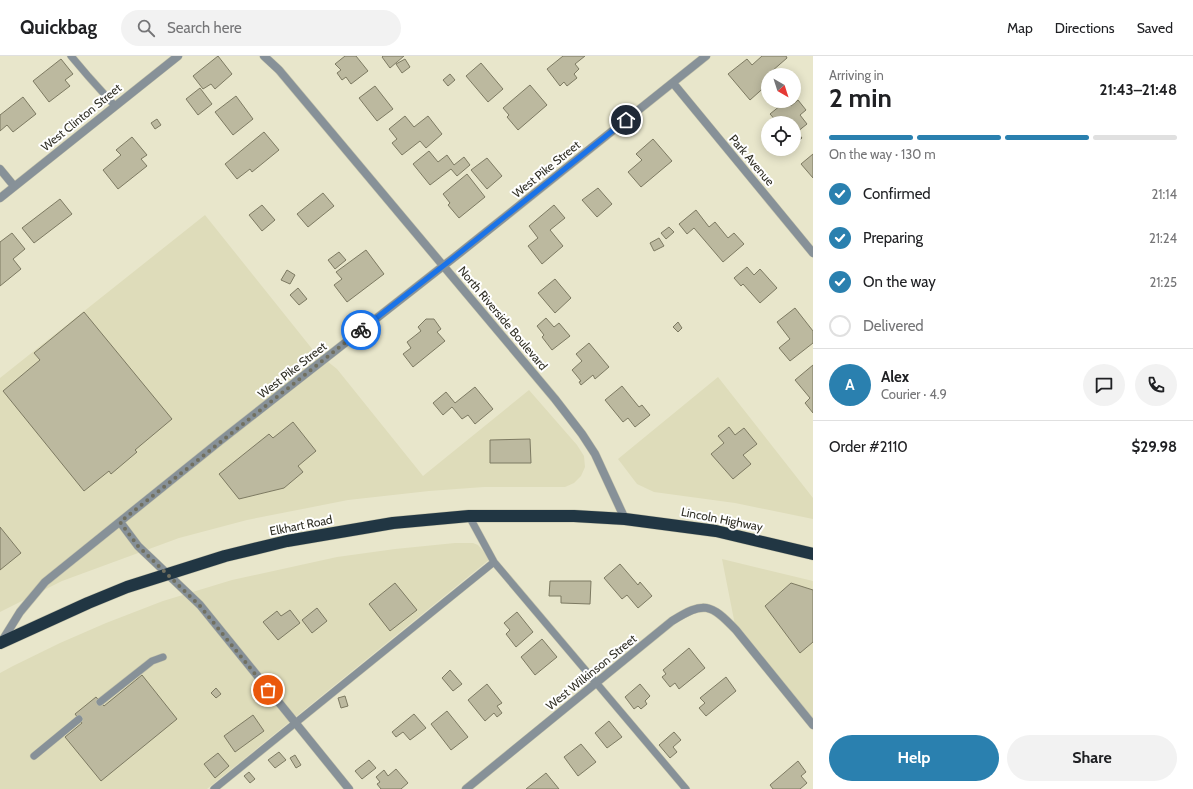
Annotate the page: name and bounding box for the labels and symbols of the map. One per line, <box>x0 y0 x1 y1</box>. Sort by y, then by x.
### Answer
north arrow <box>761 68 801 108</box>
street label: West Clinton Street <box>38 80 124 154</box>
pin <box>609 103 643 137</box>
street label: Park Avenue <box>726 131 778 189</box>
street label: West Pike Street <box>509 137 583 201</box>
street label: North Riverside Boulevard <box>455 263 551 373</box>
courier <box>341 310 381 350</box>
street label: West Pike Street <box>255 339 329 401</box>
street label: Lincoln Highway <box>680 504 764 534</box>
street label: Elkhart Road <box>268 512 334 538</box>
street label: West Wilkinson Street <box>543 631 639 713</box>
pin <box>251 673 285 707</box>

